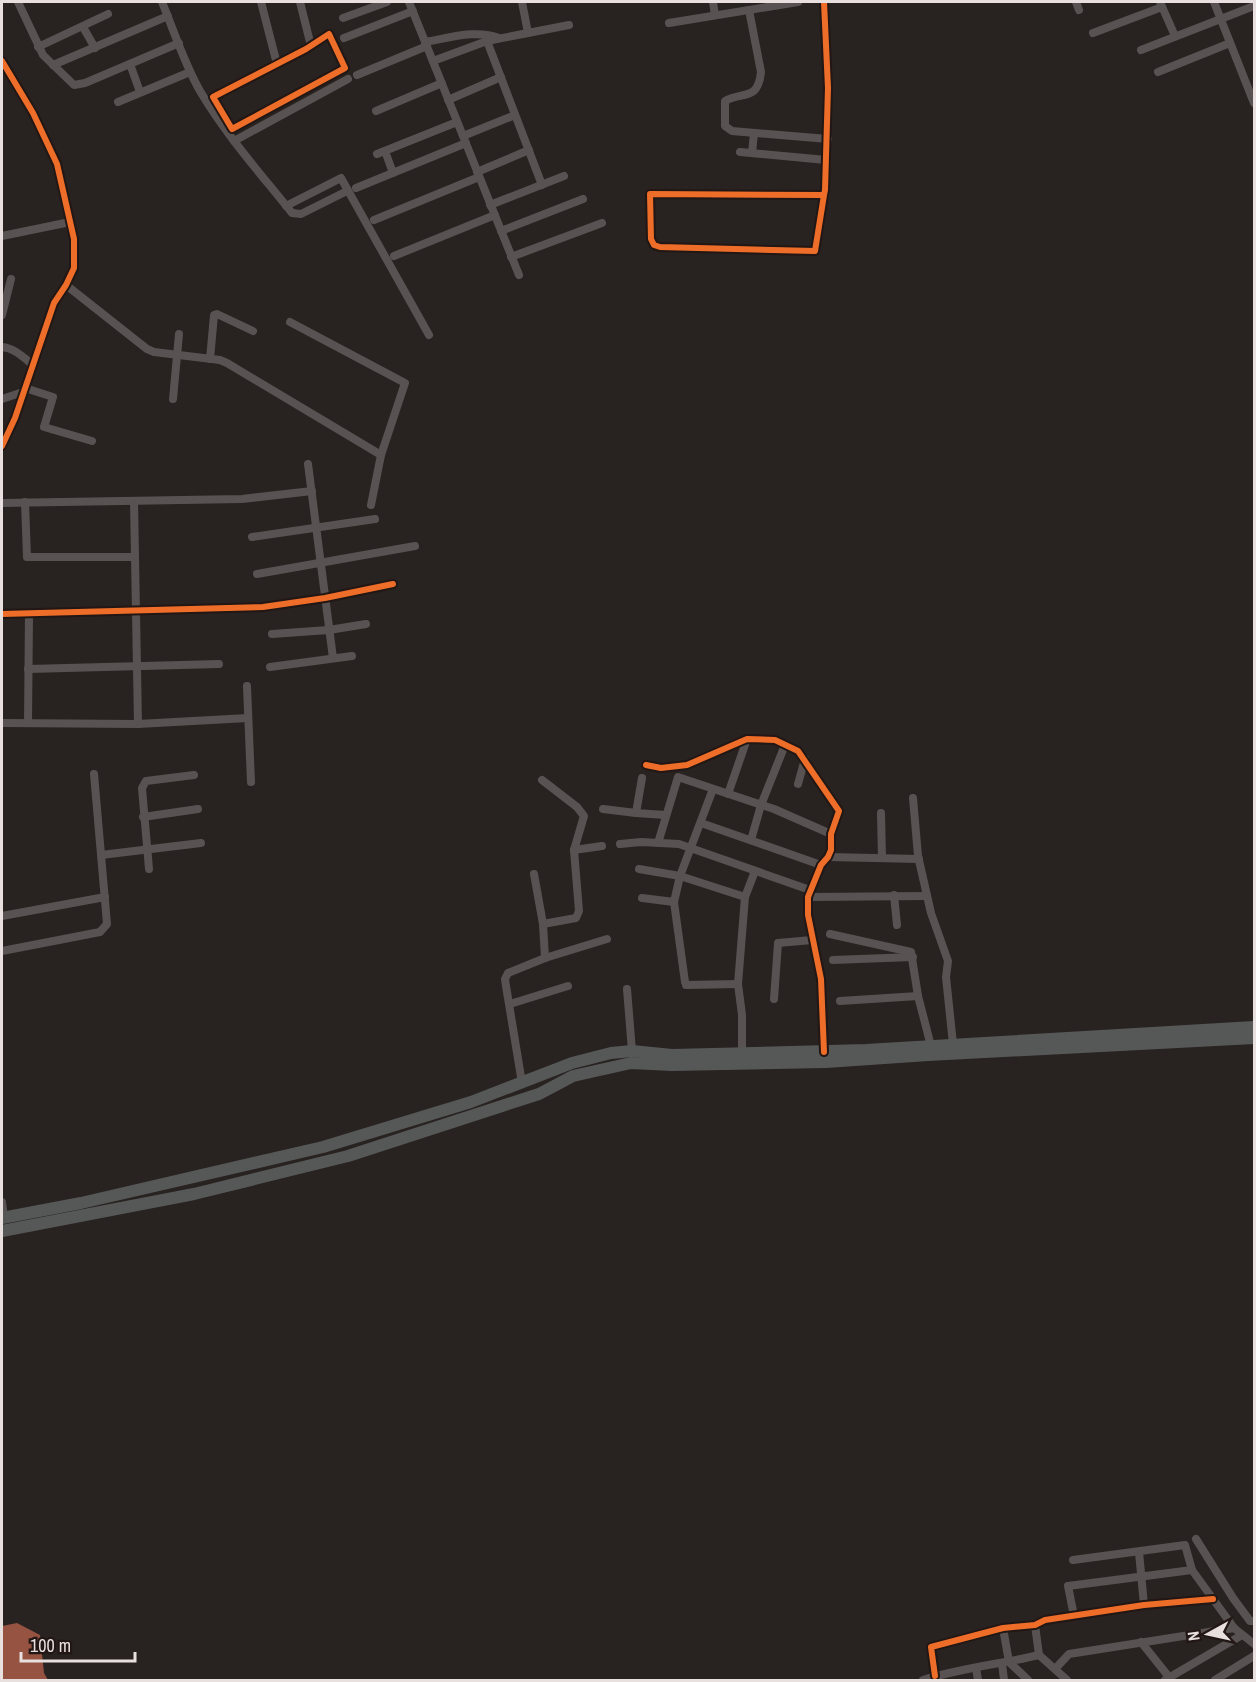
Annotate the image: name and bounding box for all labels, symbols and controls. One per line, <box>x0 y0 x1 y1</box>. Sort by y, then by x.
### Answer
north arrow <box>1178 1604 1238 1664</box>
scale bar <box>21 1625 135 1663</box>
text: N <box>1182 1630 1205 1642</box>
text: 100 m <box>30 1633 71 1658</box>

